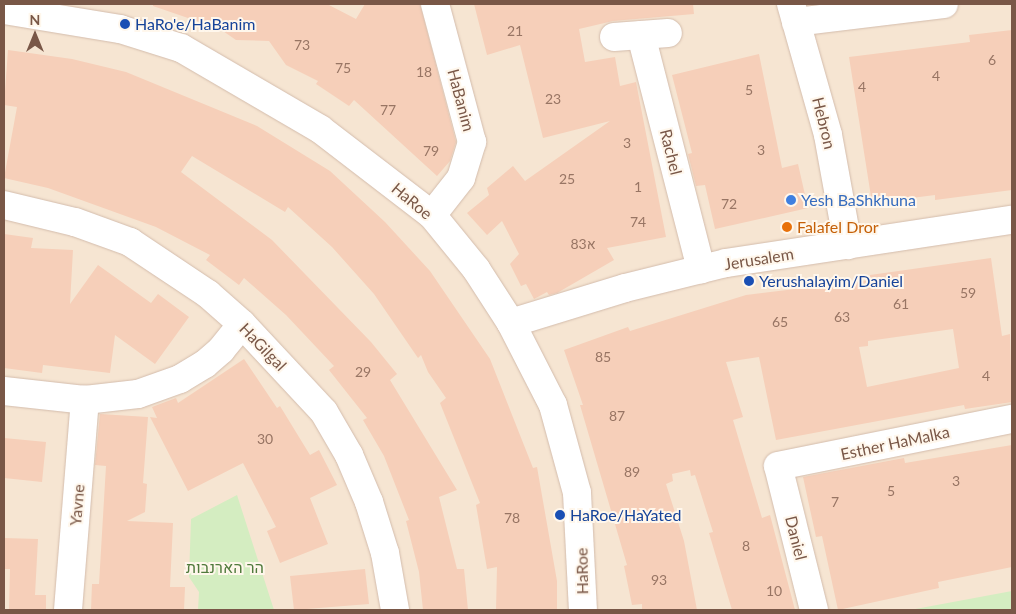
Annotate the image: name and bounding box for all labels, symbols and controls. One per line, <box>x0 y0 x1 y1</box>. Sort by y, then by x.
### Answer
north arrow <box>10 10 60 60</box>
text: N <box>30 11 40 28</box>
place label: HaRo'e/HaBanim <box>135 14 255 34</box>
marker: HaRo'e/HaBanim <box>119 18 131 30</box>
house number: 21 <box>507 23 523 39</box>
house number: 73 <box>294 37 310 53</box>
house number: 6 <box>988 52 996 68</box>
house number: 75 <box>335 60 351 76</box>
house number: 18 <box>416 64 432 80</box>
street label: HaBanim <box>443 67 479 133</box>
house number: 4 <box>932 68 940 84</box>
house number: 4 <box>858 79 866 95</box>
house number: 5 <box>745 82 753 98</box>
house number: 23 <box>545 91 561 107</box>
street label: Hebron <box>808 95 840 151</box>
house number: 77 <box>380 102 396 118</box>
street label: Rachel <box>656 127 686 177</box>
house number: 3 <box>623 135 631 151</box>
house number: 3 <box>757 142 765 158</box>
house number: 79 <box>423 143 439 159</box>
house number: 25 <box>559 171 575 187</box>
street label: HaRoe <box>388 179 436 223</box>
house number: 1 <box>634 179 642 195</box>
place label: Yesh BaShkhuna <box>801 190 916 210</box>
marker: Yesh BaShkhuna <box>785 194 797 206</box>
house number: 72 <box>721 196 737 212</box>
house number: 74 <box>630 214 646 230</box>
place label: Falafel Dror <box>797 217 879 237</box>
marker: Falafel Dror <box>781 221 793 233</box>
house number: 83א <box>570 236 596 252</box>
street label: Jerusalem <box>723 244 795 274</box>
place label: Yerushalayim/Daniel <box>759 271 903 291</box>
marker: Yerushalayim/Daniel <box>743 275 755 287</box>
house number: 59 <box>960 285 976 301</box>
house number: 61 <box>893 296 909 312</box>
house number: 63 <box>834 309 850 325</box>
house number: 65 <box>772 314 788 330</box>
street label: HaGilgal <box>236 319 290 375</box>
house number: 85 <box>595 349 611 365</box>
house number: 29 <box>355 364 371 380</box>
house number: 4 <box>982 368 990 384</box>
house number: 87 <box>609 408 625 424</box>
street label: Esther HaMalka <box>839 422 951 464</box>
house number: 30 <box>257 431 273 447</box>
house number: 89 <box>624 464 640 480</box>
house number: 3 <box>952 473 960 489</box>
street label: Yavne <box>66 483 88 527</box>
house number: 5 <box>887 483 895 499</box>
house number: 7 <box>831 494 839 510</box>
place label: HaRoe/HaYated <box>570 505 681 525</box>
marker: HaRoe/HaYated <box>554 509 566 521</box>
house number: 78 <box>504 510 520 526</box>
street label: Daniel <box>781 514 811 562</box>
house number: 8 <box>742 538 750 554</box>
street label: HaRoe <box>572 547 592 595</box>
park label: הר הארנבות <box>186 557 264 577</box>
house number: 93 <box>651 572 667 588</box>
house number: 10 <box>766 583 782 599</box>

